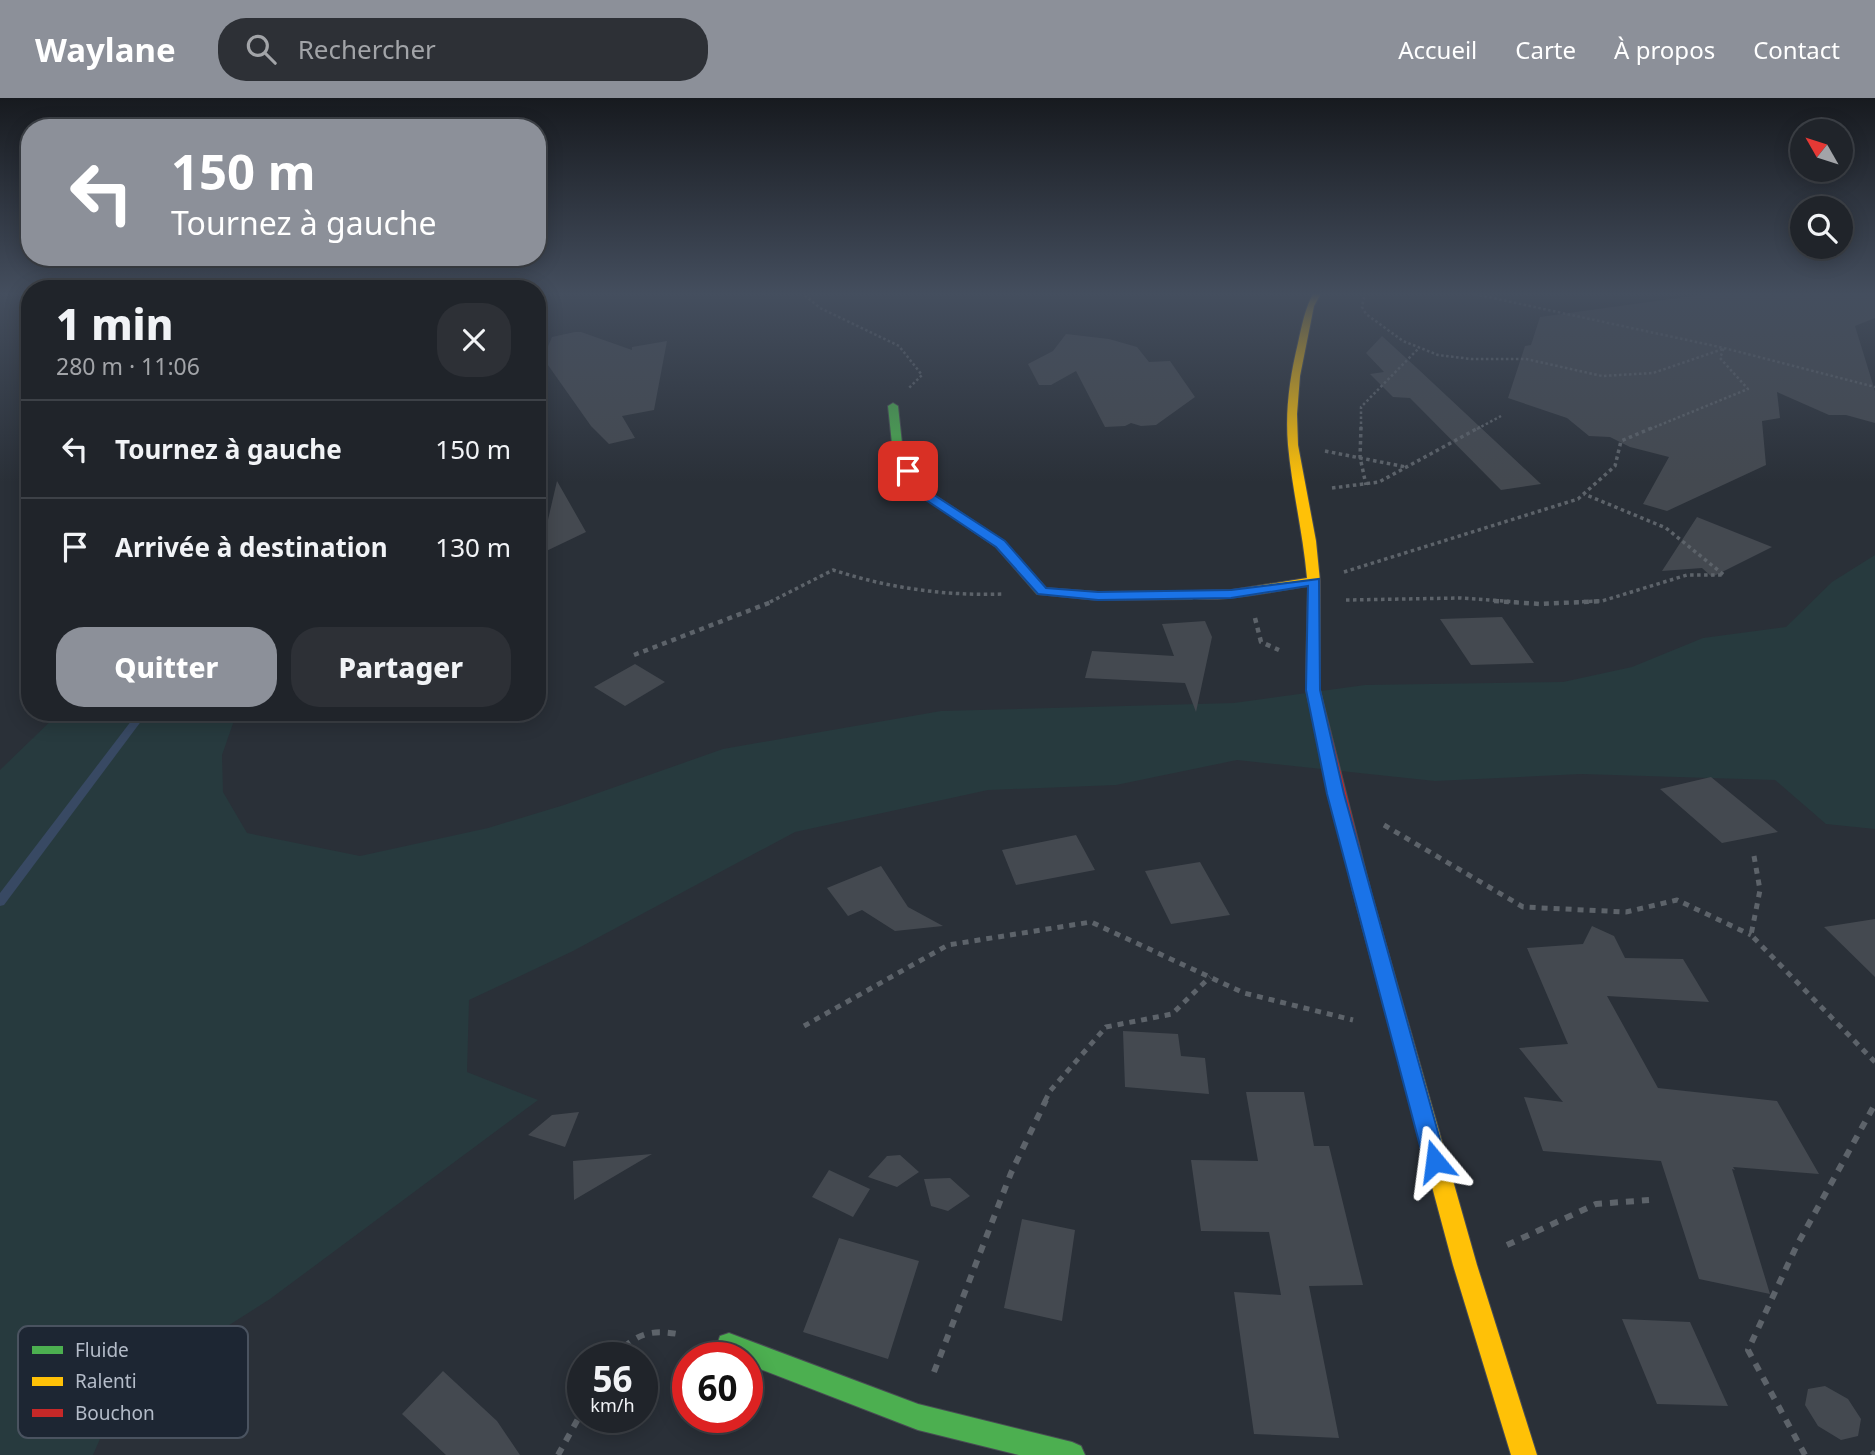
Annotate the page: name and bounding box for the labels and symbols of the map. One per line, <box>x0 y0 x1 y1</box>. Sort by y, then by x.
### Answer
north arrow <box>1790 119 1853 182</box>
pin <box>878 441 938 501</box>
position arrow <box>1398 1124 1472 1198</box>
legend <box>18 1326 248 1438</box>
text: Fluide <box>75 1337 129 1363</box>
speed limit sign: 60 <box>672 1342 763 1433</box>
text: Ralenti <box>75 1368 137 1394</box>
text: Bouchon <box>75 1400 155 1426</box>

